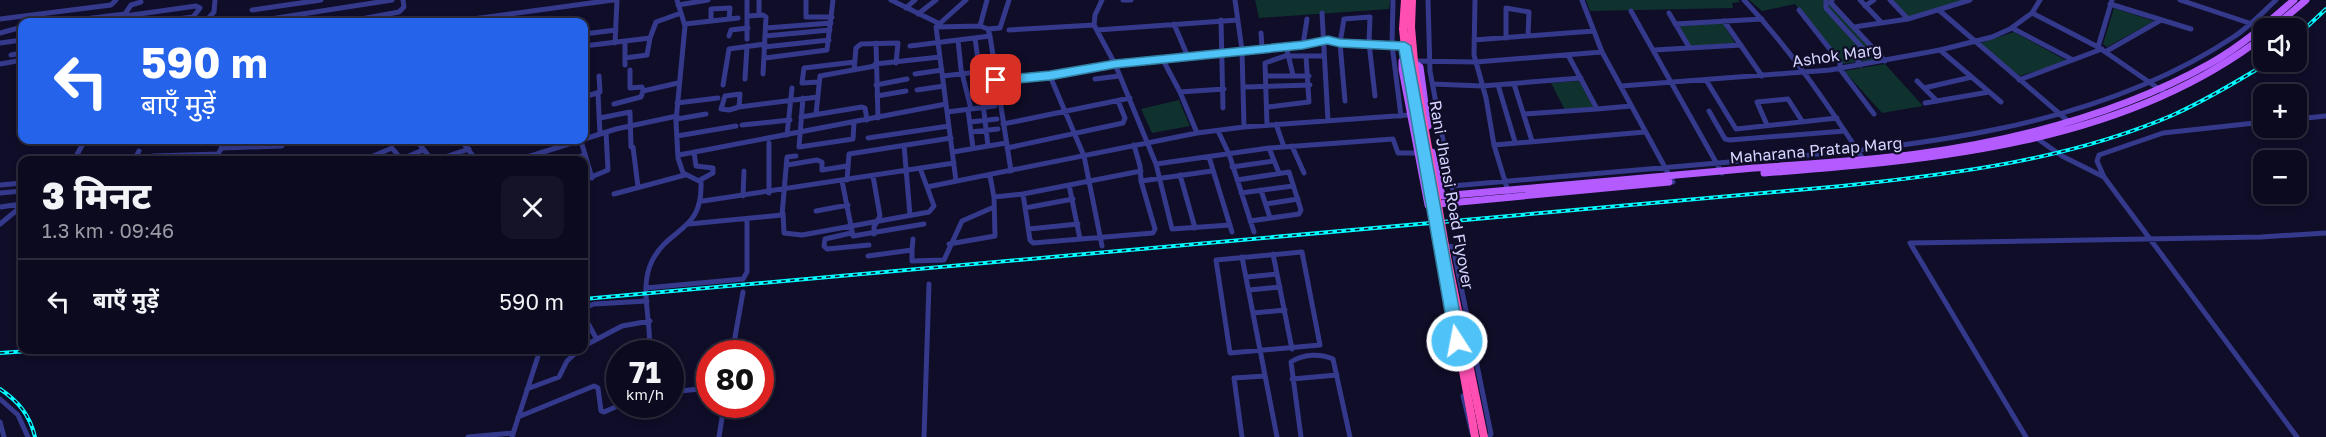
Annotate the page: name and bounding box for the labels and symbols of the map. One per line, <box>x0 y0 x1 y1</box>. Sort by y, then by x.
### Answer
street label: Ashok Marg <box>1791 39 1883 71</box>
pin <box>970 54 1021 105</box>
street label: Rani Jhansi Road Flyover <box>1425 99 1479 291</box>
street label: Maharana Pratap Marg <box>1729 132 1903 168</box>
position arrow <box>1425 309 1489 373</box>
speed limit sign: 80 <box>696 340 774 418</box>

